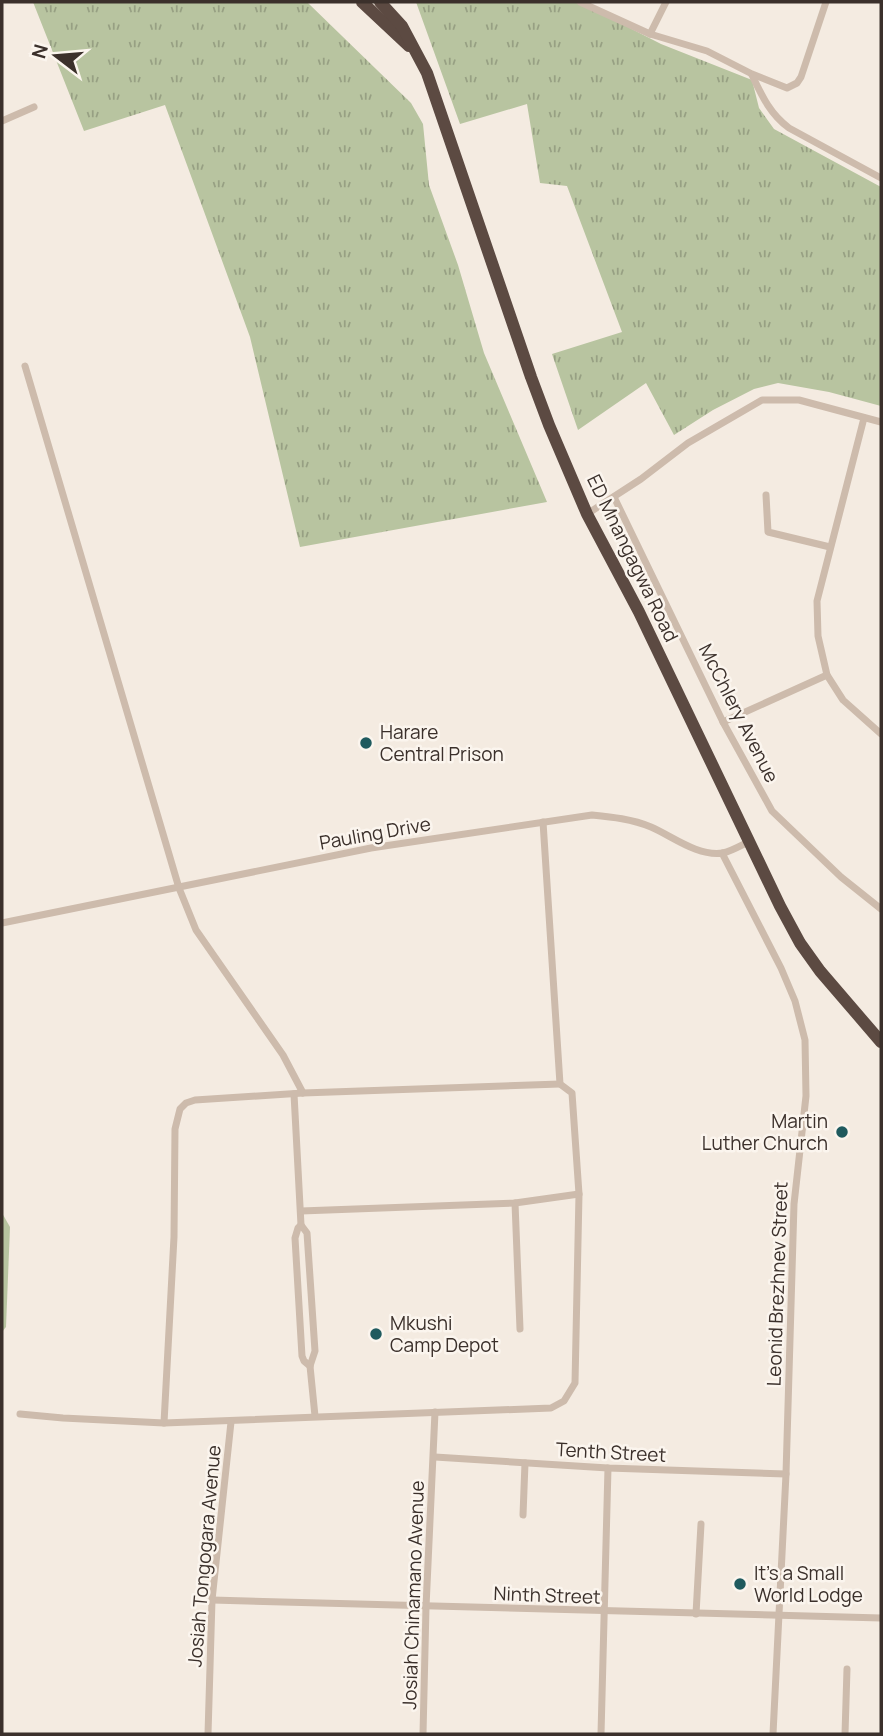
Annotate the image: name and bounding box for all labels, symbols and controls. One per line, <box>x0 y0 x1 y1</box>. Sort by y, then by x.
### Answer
north arrow <box>21 21 91 91</box>
text: N <box>25 41 54 61</box>
street label: ED Mnangagwa Road <box>581 470 685 646</box>
street label: McChlery Avenue <box>693 639 785 787</box>
place label: Harare Central Prison <box>380 719 504 767</box>
marker: Harare Central Prison <box>358 735 374 751</box>
street label: Pauling Drive <box>317 810 433 856</box>
place label: Martin Luther Church <box>702 1108 828 1156</box>
marker: Martin Luther Church <box>834 1124 850 1140</box>
street label: Leonid Brezhnev Street <box>760 1181 794 1387</box>
place label: Mkushi Camp Depot <box>390 1310 499 1358</box>
marker: Mkushi Camp Depot <box>368 1326 384 1342</box>
street label: Tenth Street <box>555 1436 667 1468</box>
street label: Josiah Tongogara Avenue <box>181 1444 227 1668</box>
street label: Josiah Chinamano Avenue <box>396 1480 430 1710</box>
place label: It's a Small World Lodge <box>754 1560 863 1608</box>
marker: It's a Small World Lodge <box>732 1576 748 1592</box>
street label: Ninth Street <box>493 1580 601 1610</box>

